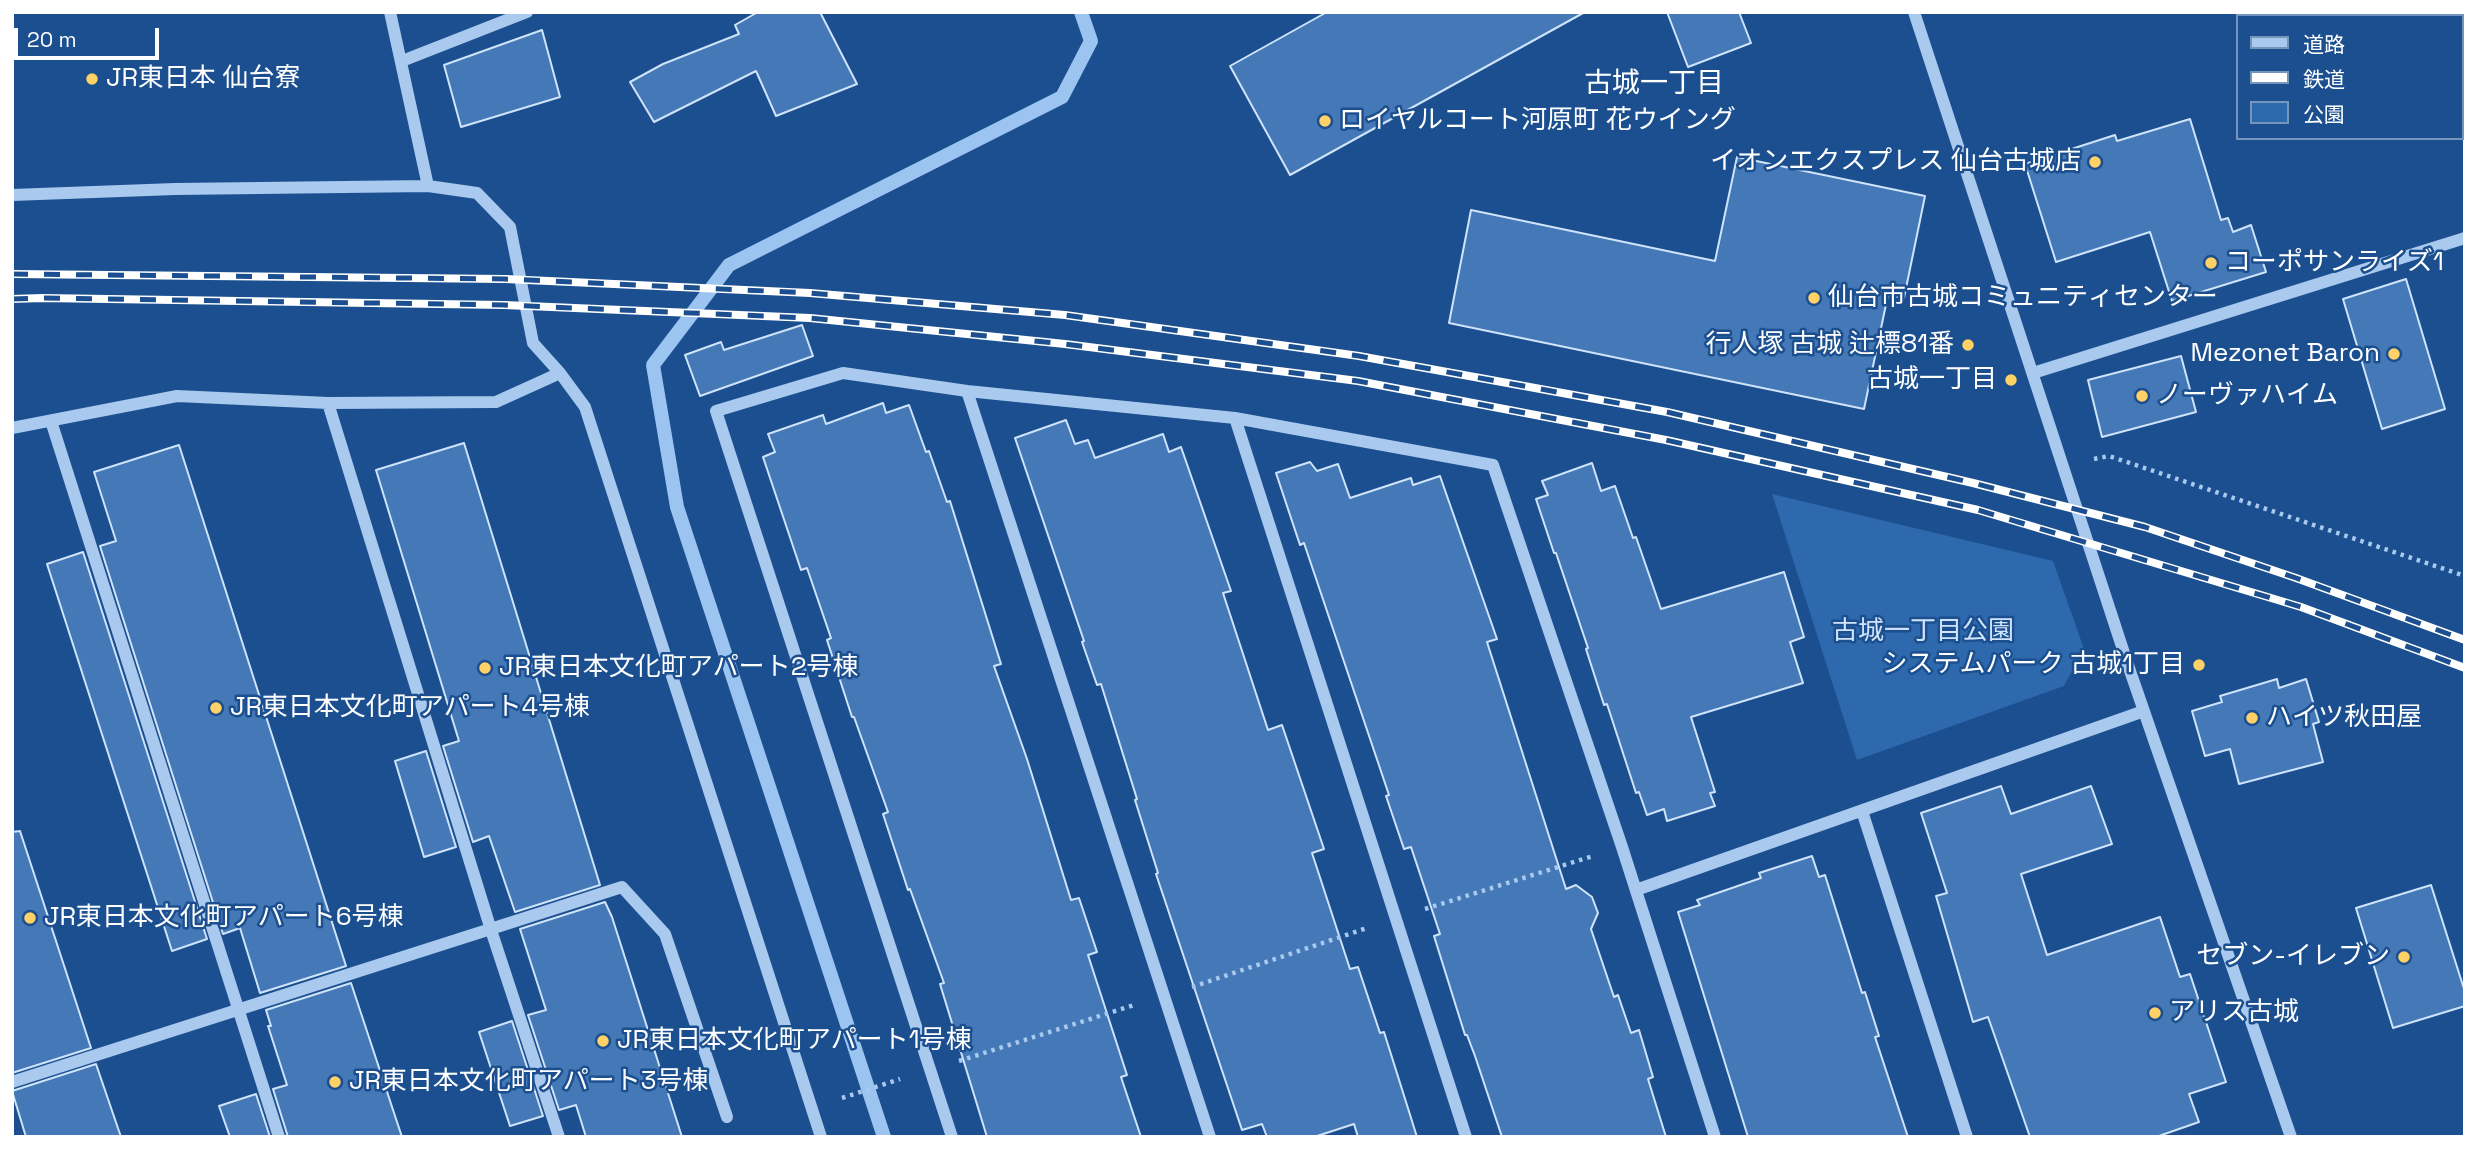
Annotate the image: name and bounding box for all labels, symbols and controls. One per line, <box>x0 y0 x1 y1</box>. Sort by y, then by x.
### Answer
scale bar <box>18 14 163 58</box>
legend <box>2236 14 2463 140</box>
text: 20 m <box>27 26 77 53</box>
text: 道路 <box>2303 31 2345 58</box>
place label: JR東日本 仙台寮 <box>106 63 301 95</box>
text: 鉄道 <box>2303 66 2345 93</box>
district label: 古城一丁目 <box>1584 67 1724 101</box>
marker: JR東日本 仙台寮 <box>84 71 100 87</box>
text: 公園 <box>2303 101 2345 128</box>
place label: ロイヤルコート河原町 花ウイング <box>1339 105 1736 137</box>
marker: ロイヤルコート河原町 花ウイング <box>1317 113 1333 129</box>
place label: イオンエクスプレス 仙台古城店 <box>1710 146 2081 178</box>
marker: イオンエクスプレス 仙台古城店 <box>2087 154 2103 170</box>
place label: コーポサンライズ1 <box>2225 247 2444 279</box>
marker: コーポサンライズ1 <box>2203 255 2219 271</box>
place label: 仙台市古城コミュニティセンター <box>1828 282 2218 314</box>
marker: 仙台市古城コミュニティセンター <box>1806 290 1822 306</box>
place label: 行人塚 古城 辻標81番 <box>1706 329 1954 361</box>
marker: 行人塚 古城 辻標81番 <box>1960 337 1976 353</box>
place label: Mezonet Baron <box>2191 338 2380 370</box>
marker: Mezonet Baron <box>2386 346 2402 362</box>
place label: 古城一丁目 <box>1867 364 1997 396</box>
marker: 古城一丁目 <box>2003 372 2019 388</box>
place label: ノーヴァハイム <box>2156 380 2338 412</box>
marker: ノーヴァハイム <box>2134 388 2150 404</box>
park label: 古城一丁目公園 <box>1832 616 2014 648</box>
place label: システムパーク 古城1丁目 <box>1881 649 2185 681</box>
place label: JR東日本文化町アパート2号棟 <box>499 652 859 684</box>
marker: システムパーク 古城1丁目 <box>2191 657 2207 673</box>
marker: JR東日本文化町アパート2号棟 <box>477 660 493 676</box>
place label: JR東日本文化町アパート4号棟 <box>230 692 590 724</box>
marker: JR東日本文化町アパート4号棟 <box>208 700 224 716</box>
place label: ハイツ秋田屋 <box>2266 702 2422 734</box>
marker: ハイツ秋田屋 <box>2244 710 2260 726</box>
place label: JR東日本文化町アパート6号棟 <box>44 902 404 934</box>
marker: JR東日本文化町アパート6号棟 <box>22 910 38 926</box>
place label: セブン-イレブン <box>2196 941 2390 973</box>
marker: セブン-イレブン <box>2396 949 2412 965</box>
place label: アリス古城 <box>2169 997 2299 1029</box>
marker: アリス古城 <box>2147 1005 2163 1021</box>
place label: JR東日本文化町アパート1号棟 <box>617 1025 972 1057</box>
marker: JR東日本文化町アパート1号棟 <box>595 1033 611 1049</box>
place label: JR東日本文化町アパート3号棟 <box>349 1066 709 1098</box>
marker: JR東日本文化町アパート3号棟 <box>327 1074 343 1090</box>

